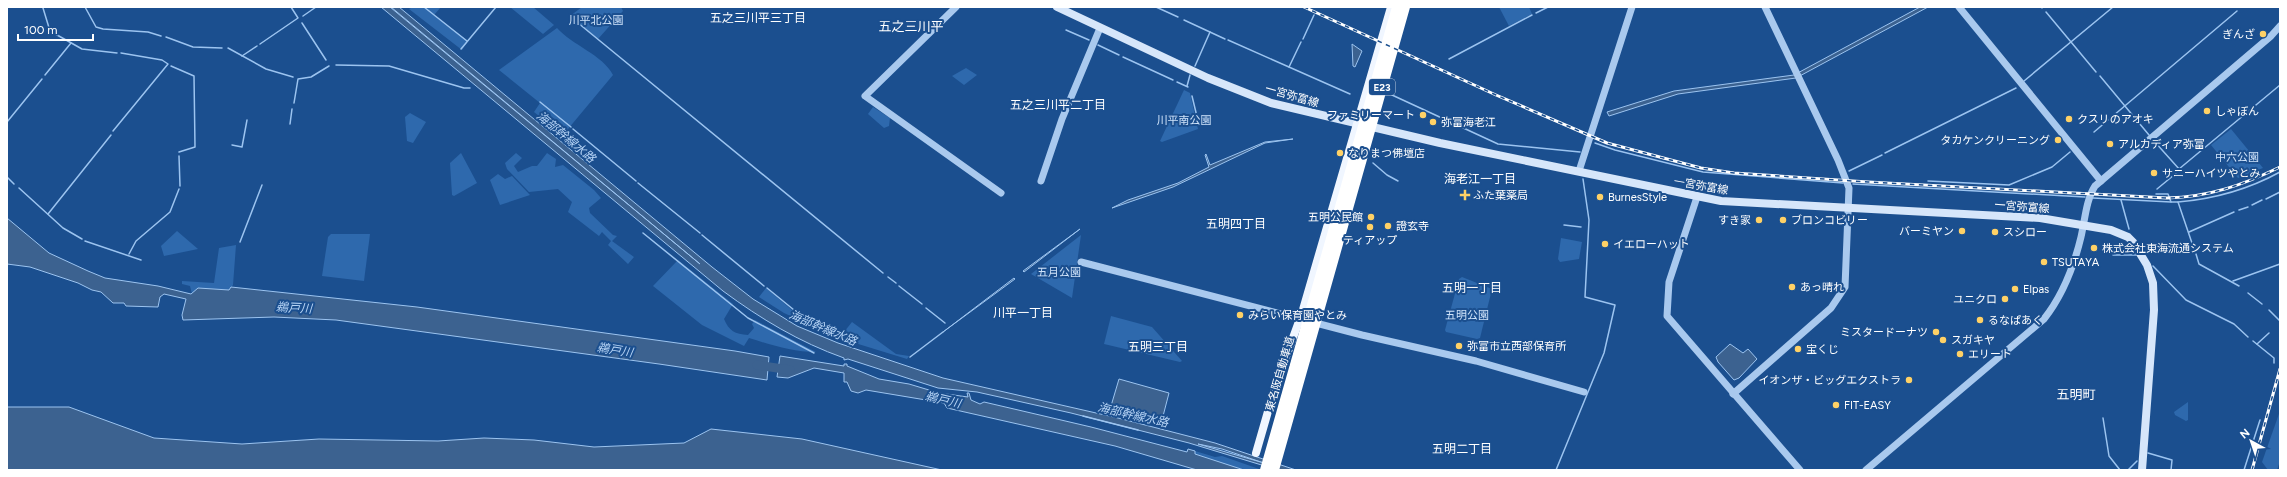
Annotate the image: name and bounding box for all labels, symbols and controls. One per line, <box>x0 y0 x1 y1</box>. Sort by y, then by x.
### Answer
district label: 五之三川平三丁目 <box>710 11 806 25</box>
park label: 川平北公園 <box>569 14 624 27</box>
scale bar <box>18 16 93 42</box>
district label: 五之三川平 <box>878 19 944 34</box>
text: 100 m <box>24 23 58 37</box>
place label: ぎんざ <box>2222 28 2255 41</box>
marker: ぎんざ <box>2258 29 2268 39</box>
road number: E23 <box>1369 79 1395 95</box>
street label: 一宮弥富線 <box>1264 82 1320 110</box>
district label: 五之三川平二丁目 <box>1010 98 1106 112</box>
place label: しゃぼん <box>2215 105 2259 118</box>
marker: しゃぼん <box>2202 106 2212 116</box>
water label: 海部幹線水路 <box>534 108 599 166</box>
place label: ファミリーマート <box>1327 109 1415 122</box>
marker: ファミリーマート <box>1418 110 1428 120</box>
place label: クスリのアオキ <box>2077 113 2154 126</box>
park label: 川平南公園 <box>1157 114 1212 127</box>
marker: クスリのアオキ <box>2064 114 2074 124</box>
place label: 弥富海老江 <box>1441 116 1496 129</box>
marker: 弥富海老江 <box>1428 117 1438 127</box>
place label: タカケンクリーニング <box>1940 134 2050 147</box>
marker: タカケンクリーニング <box>2053 135 2063 145</box>
place label: アルカディア弥富 <box>2118 138 2205 151</box>
marker: アルカディア弥富 <box>2105 139 2115 149</box>
place label: なりまつ佛壇店 <box>1348 147 1425 160</box>
marker: なりまつ佛壇店 <box>1335 148 1345 158</box>
park label: 中六公園 <box>2215 151 2259 164</box>
place label: サニーハイツやとみ <box>2162 167 2261 180</box>
marker: サニーハイツやとみ <box>2149 168 2159 178</box>
district label: 海老江一丁目 <box>1444 172 1516 186</box>
street label: 一宮弥富線 <box>1673 175 1729 197</box>
place label: ふた葉薬局 <box>1473 189 1528 202</box>
marker: ふた葉薬局 <box>1460 190 1470 200</box>
place label: BurnesStyle <box>1608 191 1667 204</box>
marker: BurnesStyle <box>1595 192 1605 202</box>
street label: 一宮弥富線 <box>1994 199 2050 215</box>
place label: 五明公民館 <box>1308 211 1363 224</box>
marker: 五明公民館 <box>1366 212 1376 222</box>
place label: すき家 <box>1718 214 1751 227</box>
place label: ブロンコビリー <box>1791 214 1868 227</box>
marker: すき家 <box>1754 215 1764 225</box>
marker: ブロンコビリー <box>1778 215 1788 225</box>
district label: 五明四丁目 <box>1206 217 1266 231</box>
place label: 證玄寺 <box>1396 220 1429 233</box>
marker: 證玄寺 <box>1383 221 1393 231</box>
marker: ティアップ <box>1365 222 1375 232</box>
place label: バーミヤン <box>1899 225 1954 238</box>
marker: バーミヤン <box>1957 226 1967 236</box>
place label: スシロー <box>2003 226 2047 239</box>
marker: スシロー <box>1990 227 2000 237</box>
place label: ティアップ <box>1343 234 1397 247</box>
place label: イエローハット <box>1613 238 1690 251</box>
marker: イエローハット <box>1600 239 1610 249</box>
place label: 株式会社東海流通システム <box>2102 242 2234 255</box>
marker: 株式会社東海流通システム <box>2089 243 2099 253</box>
place label: TSUTAYA <box>2052 256 2100 269</box>
marker: TSUTAYA <box>2039 257 2049 267</box>
park label: 五月公園 <box>1037 266 1081 279</box>
district label: 五明一丁目 <box>1442 281 1502 295</box>
place label: あっ晴れ <box>1800 281 1844 294</box>
marker: あっ晴れ <box>1787 282 1797 292</box>
place label: Elpas <box>2023 283 2049 296</box>
marker: Elpas <box>2010 284 2020 294</box>
place label: ユニクロ <box>1953 293 1997 306</box>
marker: ユニクロ <box>2000 294 2010 304</box>
water label: 鵜戸川 <box>276 300 314 316</box>
district label: 川平一丁目 <box>993 306 1053 320</box>
water label: 海部幹線水路 <box>787 307 860 349</box>
place label: みらい保育園やとみ <box>1248 309 1347 322</box>
park label: 五明公園 <box>1445 309 1489 322</box>
marker: みらい保育園やとみ <box>1235 310 1245 320</box>
place label: るなぱあく <box>1988 314 2043 327</box>
marker: るなぱあく <box>1975 315 1985 325</box>
place label: ミスタードーナツ <box>1840 326 1928 339</box>
marker: ミスタードーナツ <box>1931 327 1941 337</box>
place label: スガキヤ <box>1951 334 1995 347</box>
street label: 東名阪自動車道 <box>1263 335 1297 413</box>
marker: スガキヤ <box>1938 335 1948 345</box>
water label: 鵜戸川 <box>596 340 636 360</box>
district label: 五明三丁目 <box>1128 340 1188 354</box>
place label: 弥富市立西部保育所 <box>1467 340 1567 353</box>
marker: 弥富市立西部保育所 <box>1454 341 1464 351</box>
place label: 宝くじ <box>1806 343 1839 356</box>
marker: 宝くじ <box>1793 344 1803 354</box>
place label: エリート <box>1968 348 2012 361</box>
marker: エリート <box>1955 349 1965 359</box>
place label: イオンザ・ビッグエクストラ <box>1758 374 1901 387</box>
marker: イオンザ・ビッグエクストラ <box>1904 375 1914 385</box>
district label: 五明町 <box>2056 387 2096 402</box>
water label: 鵜戸川 <box>924 389 964 411</box>
place label: FIT-EASY <box>1844 399 1891 412</box>
water label: 海部幹線水路 <box>1096 400 1171 430</box>
marker: FIT-EASY <box>1831 400 1841 410</box>
north arrow <box>2231 421 2271 461</box>
text: N <box>2237 426 2252 441</box>
district label: 五明二丁目 <box>1432 442 1492 456</box>

